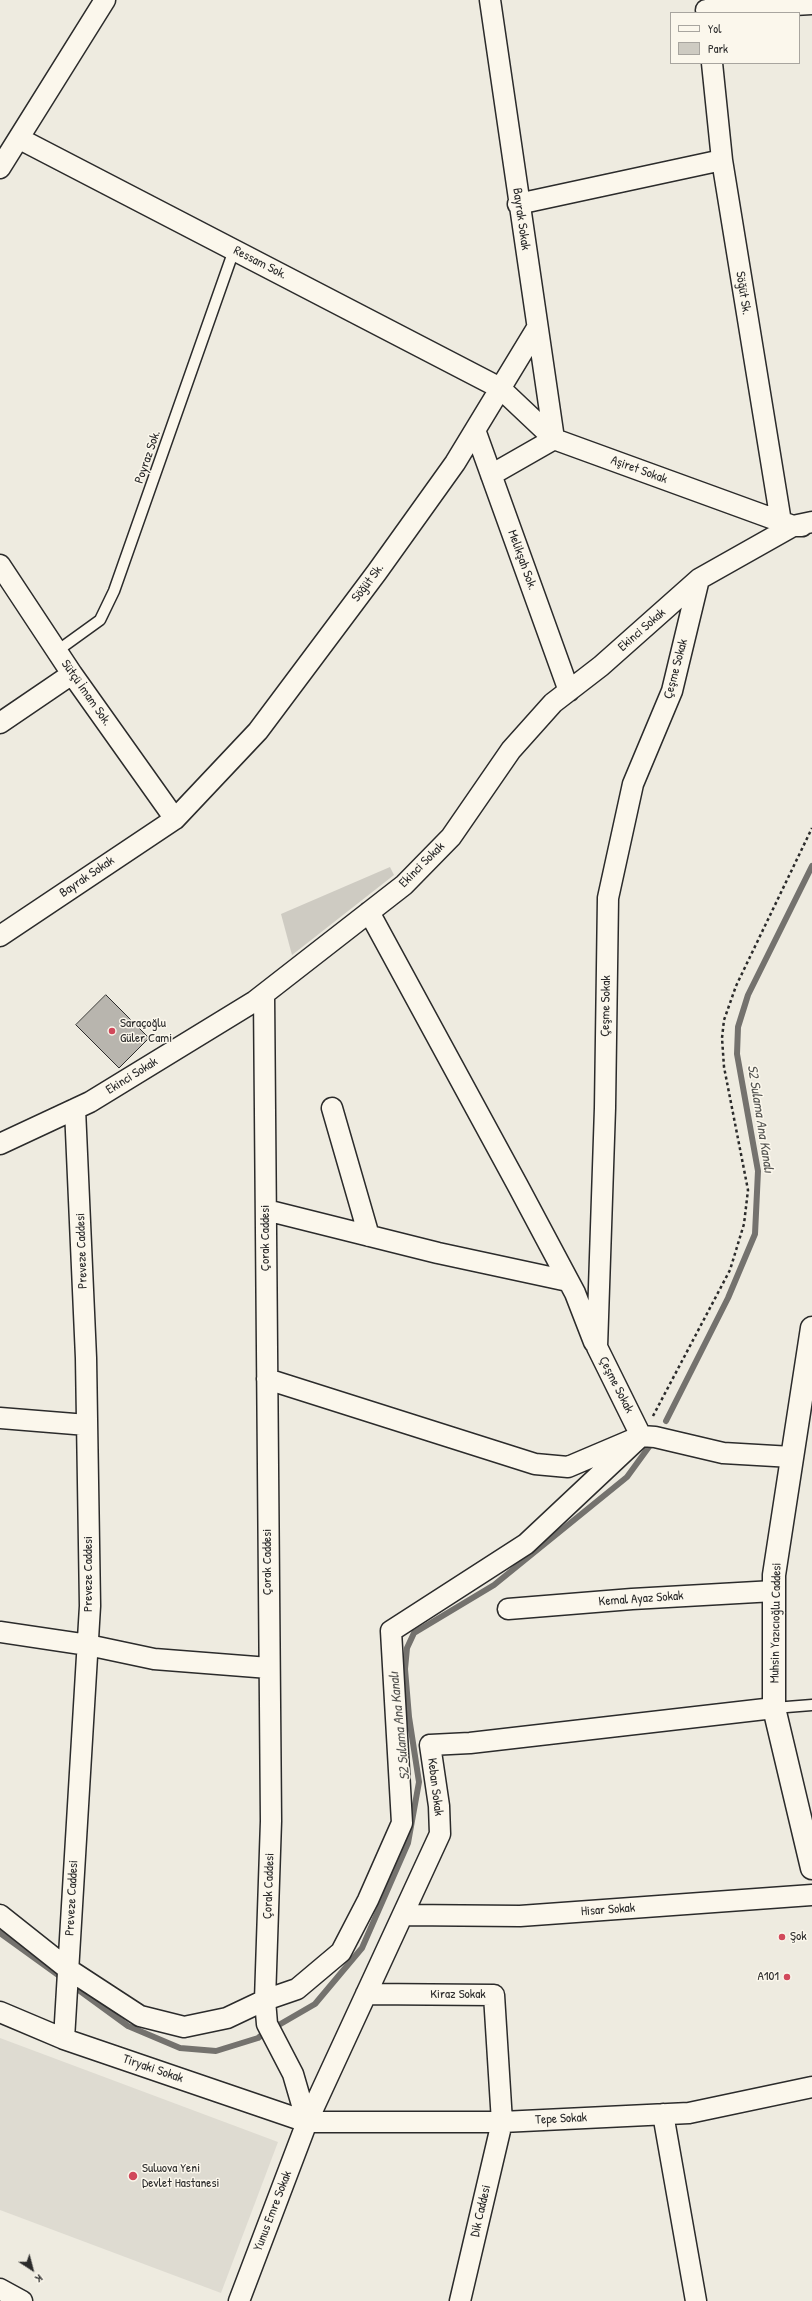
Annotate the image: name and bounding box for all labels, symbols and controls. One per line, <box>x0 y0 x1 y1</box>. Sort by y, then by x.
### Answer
legend <box>670 12 800 64</box>
text: Yol <box>708 20 721 37</box>
text: Park <box>708 40 728 57</box>
street label: Bayrak Sokak <box>509 187 533 251</box>
street label: Ressam Sok. <box>231 243 289 283</box>
street label: Söğüt Sk. <box>732 270 754 316</box>
street label: Poyraz Sok. <box>132 428 164 486</box>
street label: Aşiret Sokak <box>609 453 669 487</box>
street label: Melikşah Sok. <box>504 528 540 592</box>
street label: Söğüt Sk. <box>349 561 387 605</box>
street label: Ekinci Sokak <box>615 605 669 655</box>
street label: Çeşme Sokak <box>661 637 691 701</box>
street label: Sütçü İmam Sok. <box>58 657 114 729</box>
street label: Ekinci Sokak <box>396 839 448 891</box>
street label: Bayrak Sokak <box>57 853 117 901</box>
street label: Çeşme Sokak <box>598 975 614 1037</box>
place label: Saraçoğlu Güler Cami <box>120 1016 172 1047</box>
marker: Saraçoğlu Güler Cami <box>107 1026 117 1036</box>
street label: Ekinci Sokak <box>103 1054 161 1098</box>
water label: S2 Sulama Ana Kanalı <box>743 1064 777 1174</box>
street label: Çorak Caddesi <box>258 1205 274 1271</box>
street label: Preveze Caddesi <box>73 1213 91 1289</box>
street label: Çeşme Sokak <box>595 1354 637 1416</box>
street label: Çorak Caddesi <box>260 1529 276 1595</box>
street label: Preveze Caddesi <box>81 1536 97 1612</box>
street label: Muhsin Yazıcıoğlu Caddesi <box>767 1563 785 1683</box>
street label: Kemal Ayaz Sokak <box>598 1588 684 1610</box>
water label: S2 Sulama Ana Kanalı <box>386 1671 414 1781</box>
street label: Keban Sokak <box>424 1757 446 1817</box>
street label: Çorak Caddesi <box>260 1853 278 1919</box>
street label: Preveze Caddesi <box>62 1860 82 1936</box>
street label: Hisar Sokak <box>580 1900 636 1920</box>
place label: Şok <box>790 1929 807 1945</box>
marker: Şok <box>777 1932 787 1942</box>
place label: A101 <box>757 1969 779 1985</box>
marker: A101 <box>782 1972 792 1982</box>
street label: Kiraz Sokak <box>430 1987 486 2003</box>
street label: Tiryaki Sokak <box>121 2051 185 2087</box>
street label: Tepe Sokak <box>535 2110 587 2128</box>
place label: Suluova Yeni Devlet Hastanesi <box>142 2161 219 2192</box>
street label: Yunus Emre Sokak <box>251 2169 295 2253</box>
marker: Suluova Yeni Devlet Hastanesi <box>127 2170 139 2182</box>
street label: Dik Caddesi <box>467 2183 495 2239</box>
north arrow <box>12 2249 52 2289</box>
text: K <box>33 2271 46 2286</box>

